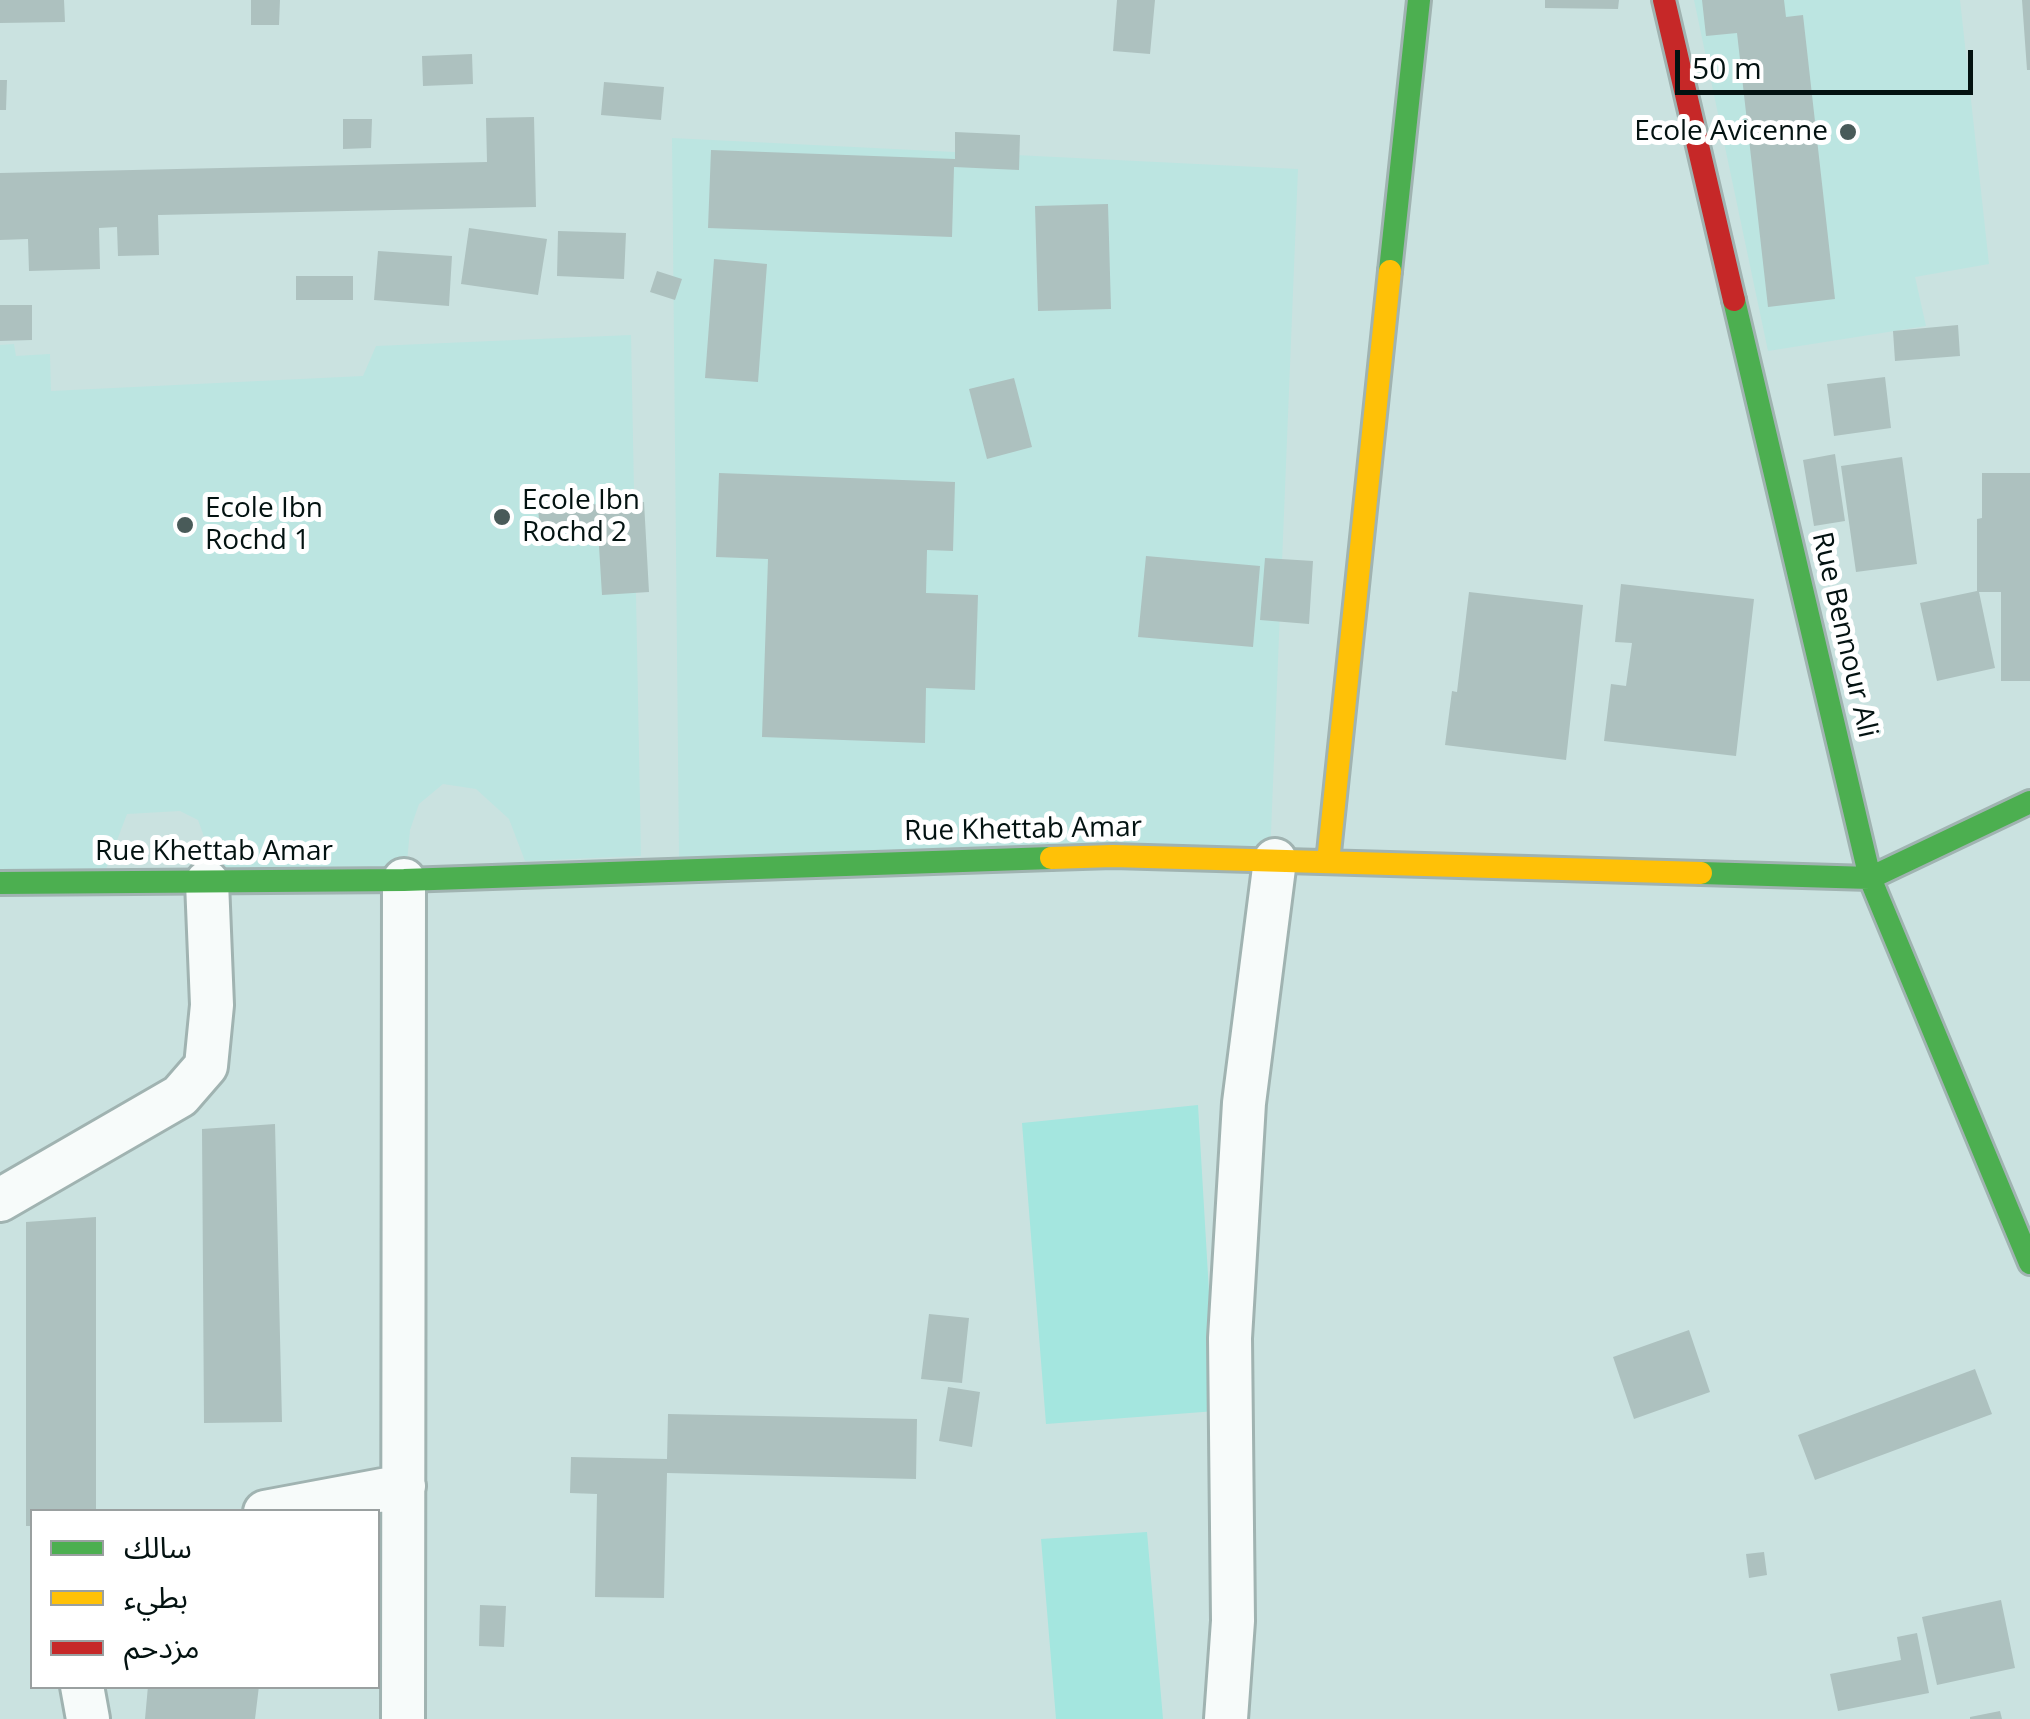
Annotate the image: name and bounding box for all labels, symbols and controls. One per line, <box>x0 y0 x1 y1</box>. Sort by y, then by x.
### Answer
scale bar <box>1680 30 1978 92</box>
text: 50 m <box>1692 47 1762 88</box>
place label: Ecole Avicenne <box>1634 115 1828 149</box>
marker: Ecole Avicenne <box>1837 121 1859 143</box>
place label: Ecole Ibn Rochd 2 <box>522 484 640 550</box>
place label: Ecole Ibn Rochd 1 <box>205 492 323 558</box>
marker: Ecole Ibn Rochd 2 <box>491 506 513 528</box>
marker: Ecole Ibn Rochd 1 <box>174 514 196 536</box>
street label: Rue Bennour Ali <box>1804 529 1884 741</box>
street label: Rue Khettab Amar <box>904 811 1142 849</box>
street label: Rue Khettab Amar <box>95 835 333 869</box>
legend <box>30 1509 380 1689</box>
text: سالك <box>124 1526 192 1567</box>
text: بطيء <box>124 1576 188 1617</box>
text: مزدحم <box>124 1626 200 1667</box>

